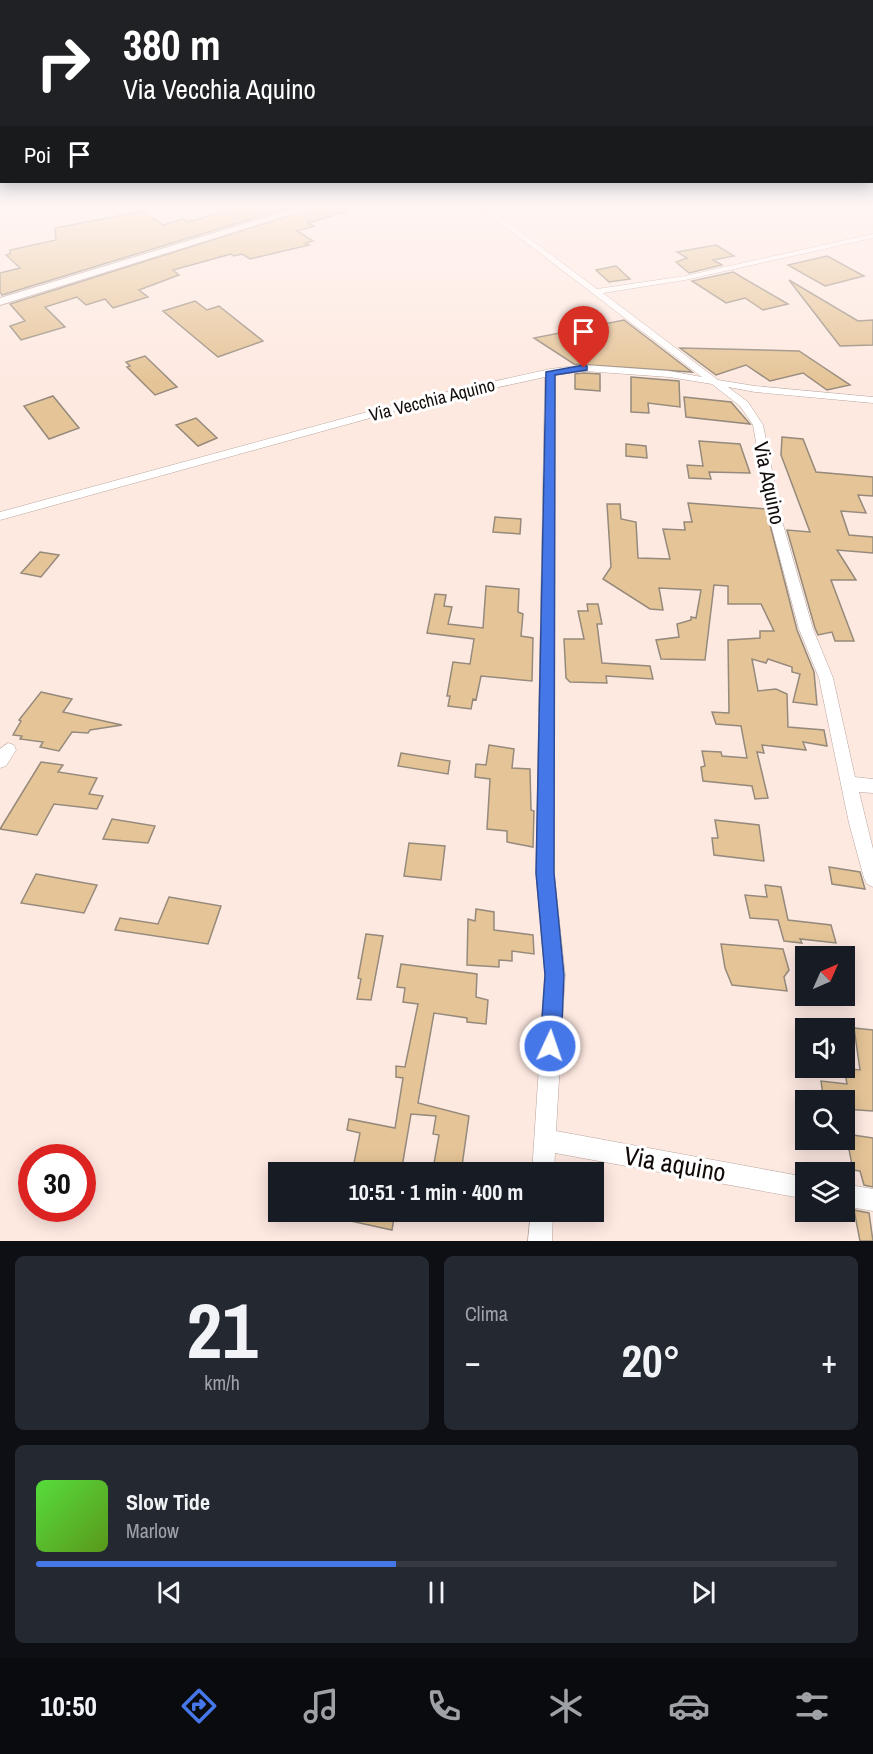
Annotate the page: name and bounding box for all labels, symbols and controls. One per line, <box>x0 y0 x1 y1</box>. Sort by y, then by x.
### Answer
text: 380 m <box>123 17 221 73</box>
icon: right <box>24 24 102 102</box>
text: Via Vecchia Aquino <box>123 71 316 107</box>
icon: arrive <box>63 138 96 171</box>
text: Poi <box>24 140 51 170</box>
pin <box>558 306 609 368</box>
icon: arrive <box>567 315 600 348</box>
street label: Via Vecchia Aquino <box>366 372 497 427</box>
street label: Via Aquino <box>747 439 792 527</box>
north arrow <box>795 946 855 1006</box>
map controls <box>795 946 855 1222</box>
position arrow <box>518 1014 582 1078</box>
button: sound <box>795 1018 855 1078</box>
button: search <box>795 1090 855 1150</box>
street label: Via aquino <box>621 1137 729 1190</box>
speed limit sign: 30 <box>18 1144 96 1222</box>
button: layers <box>795 1162 855 1222</box>
text: 10:51 · 1 min · 400 m <box>349 1177 523 1207</box>
text: 21 <box>186 1277 258 1382</box>
text: Clima <box>465 1300 508 1327</box>
text: 20° <box>621 1330 681 1391</box>
text: − <box>465 1339 481 1383</box>
text: + <box>821 1339 837 1383</box>
text: km/h <box>204 1369 240 1396</box>
text: Slow Tide <box>126 1487 210 1517</box>
text: Marlow <box>126 1517 179 1544</box>
icon: previous <box>153 1576 186 1609</box>
icon: pause <box>420 1576 453 1609</box>
icon: next <box>687 1576 720 1609</box>
icon: directions <box>178 1685 220 1727</box>
icon: music <box>300 1685 342 1727</box>
icon: phone <box>423 1685 465 1727</box>
icon: climate <box>545 1685 587 1727</box>
icon: car <box>668 1685 710 1727</box>
icon: filters <box>791 1685 833 1727</box>
text: 10:50 <box>40 1688 97 1724</box>

